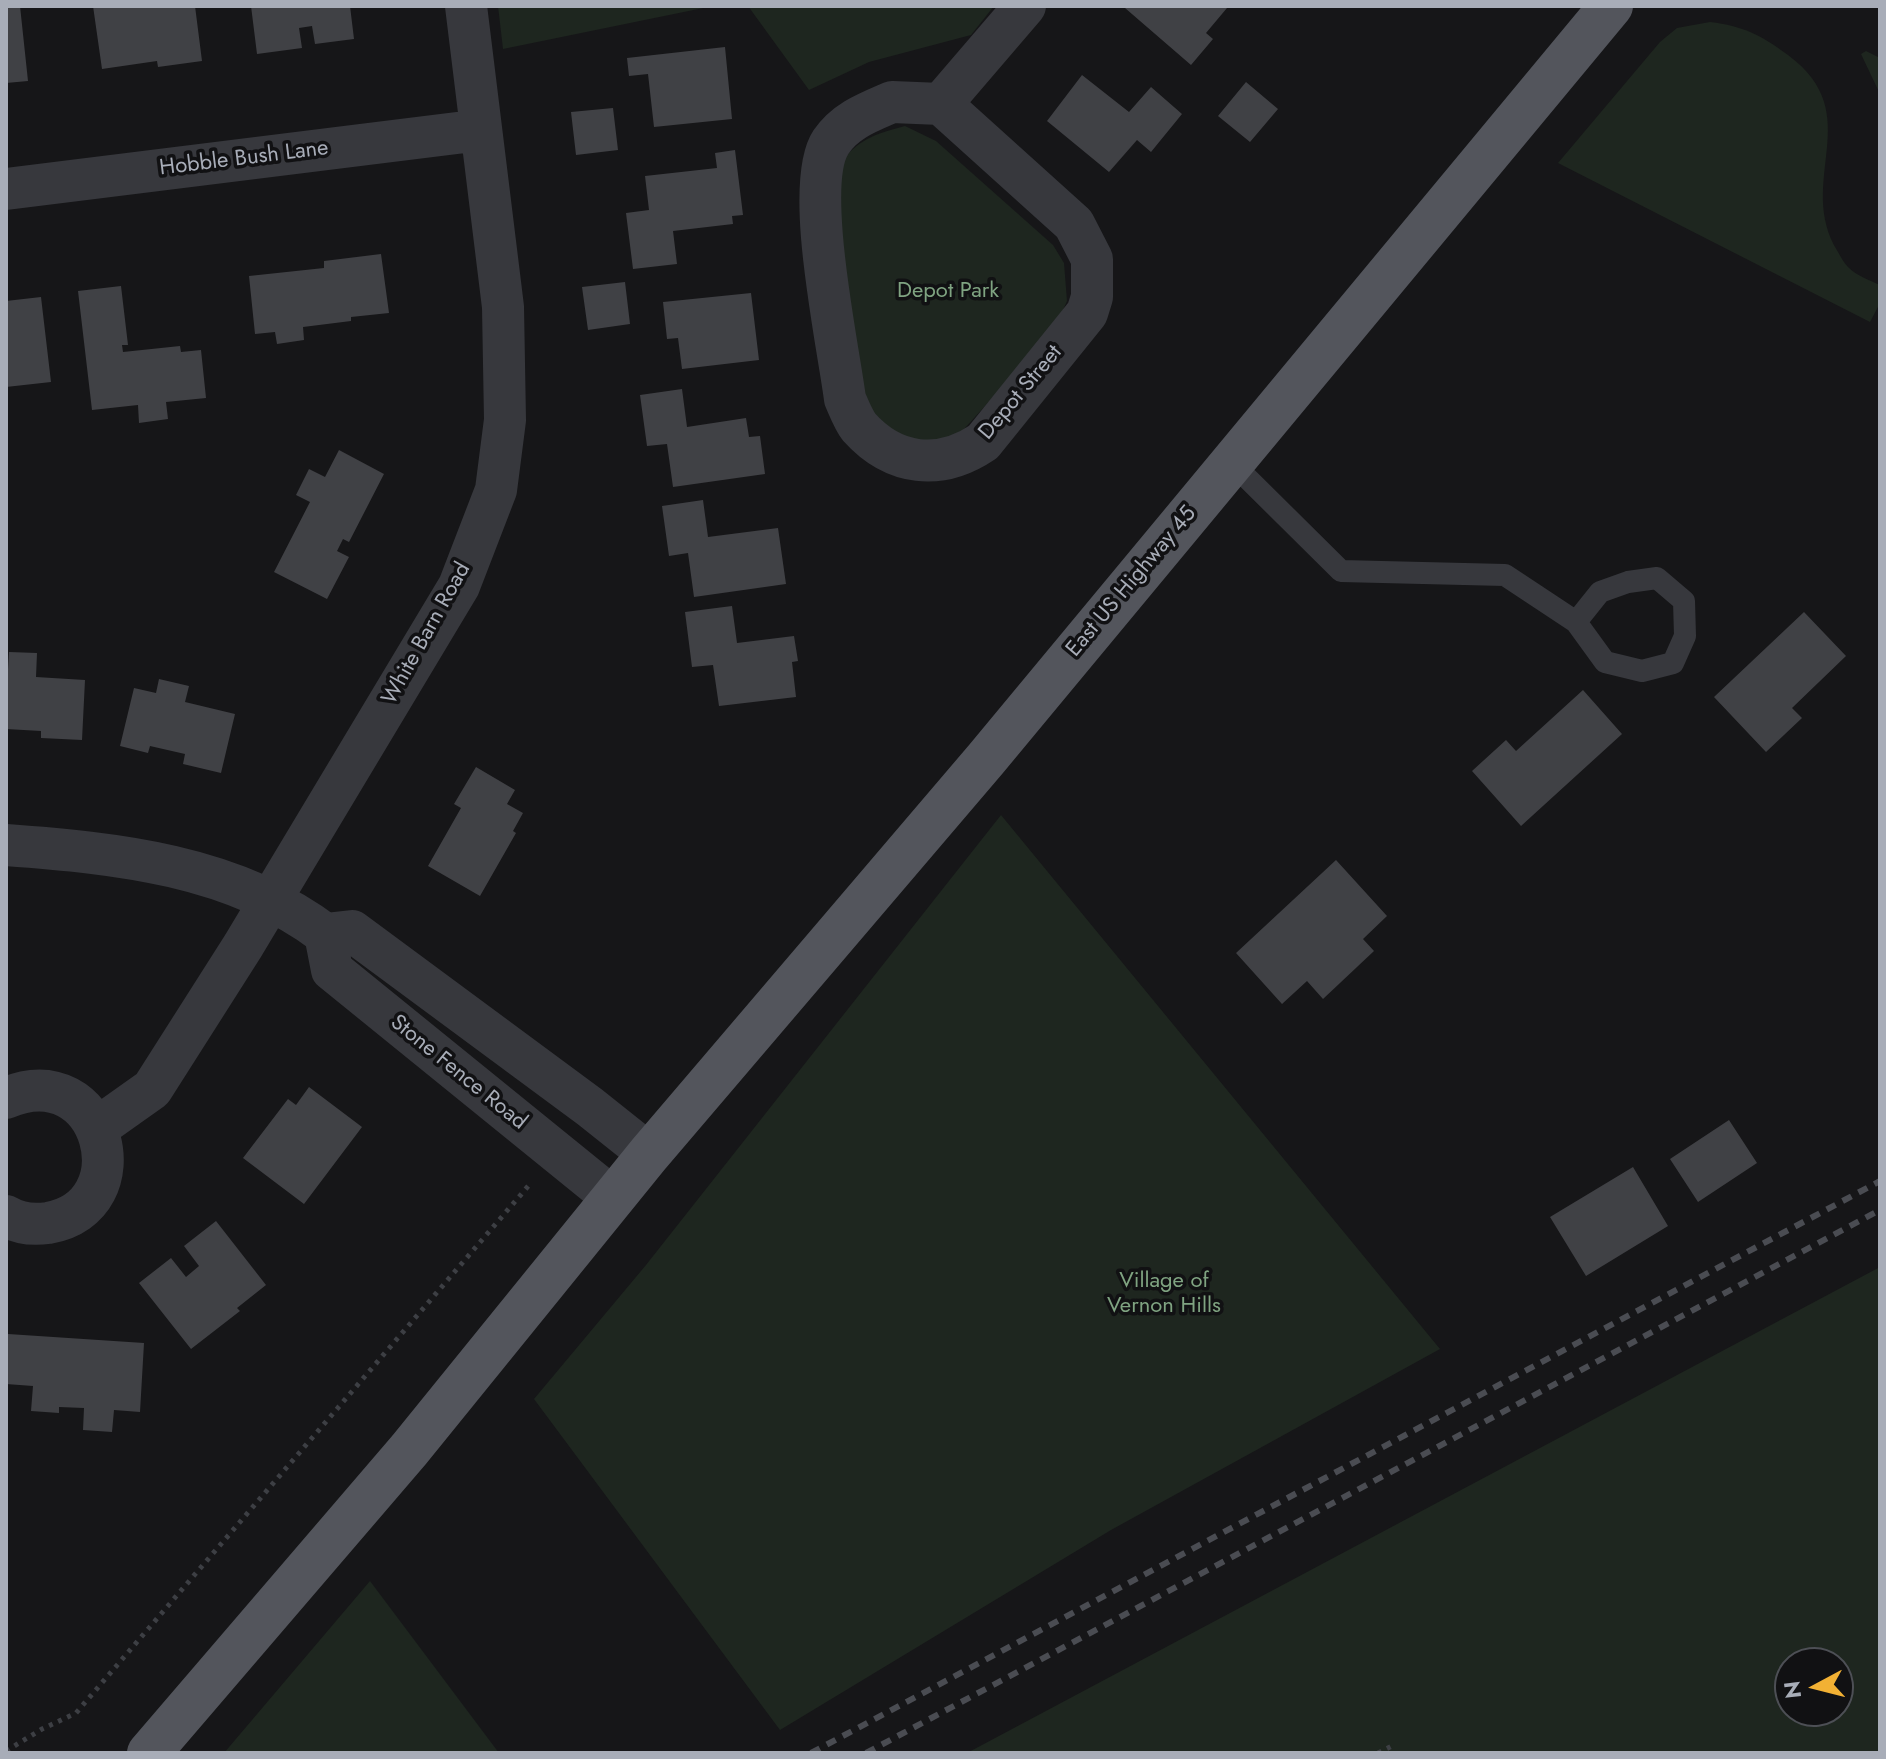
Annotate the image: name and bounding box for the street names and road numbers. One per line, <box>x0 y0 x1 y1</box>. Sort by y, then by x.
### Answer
street label: Hobble Bush Lane <box>158 136 330 182</box>
street label: Depot Street <box>974 340 1068 446</box>
street label: East US Highway 45 <box>1061 501 1203 663</box>
street label: White Barn Road <box>377 558 477 710</box>
street label: Stone Fence Road <box>384 1010 532 1136</box>

